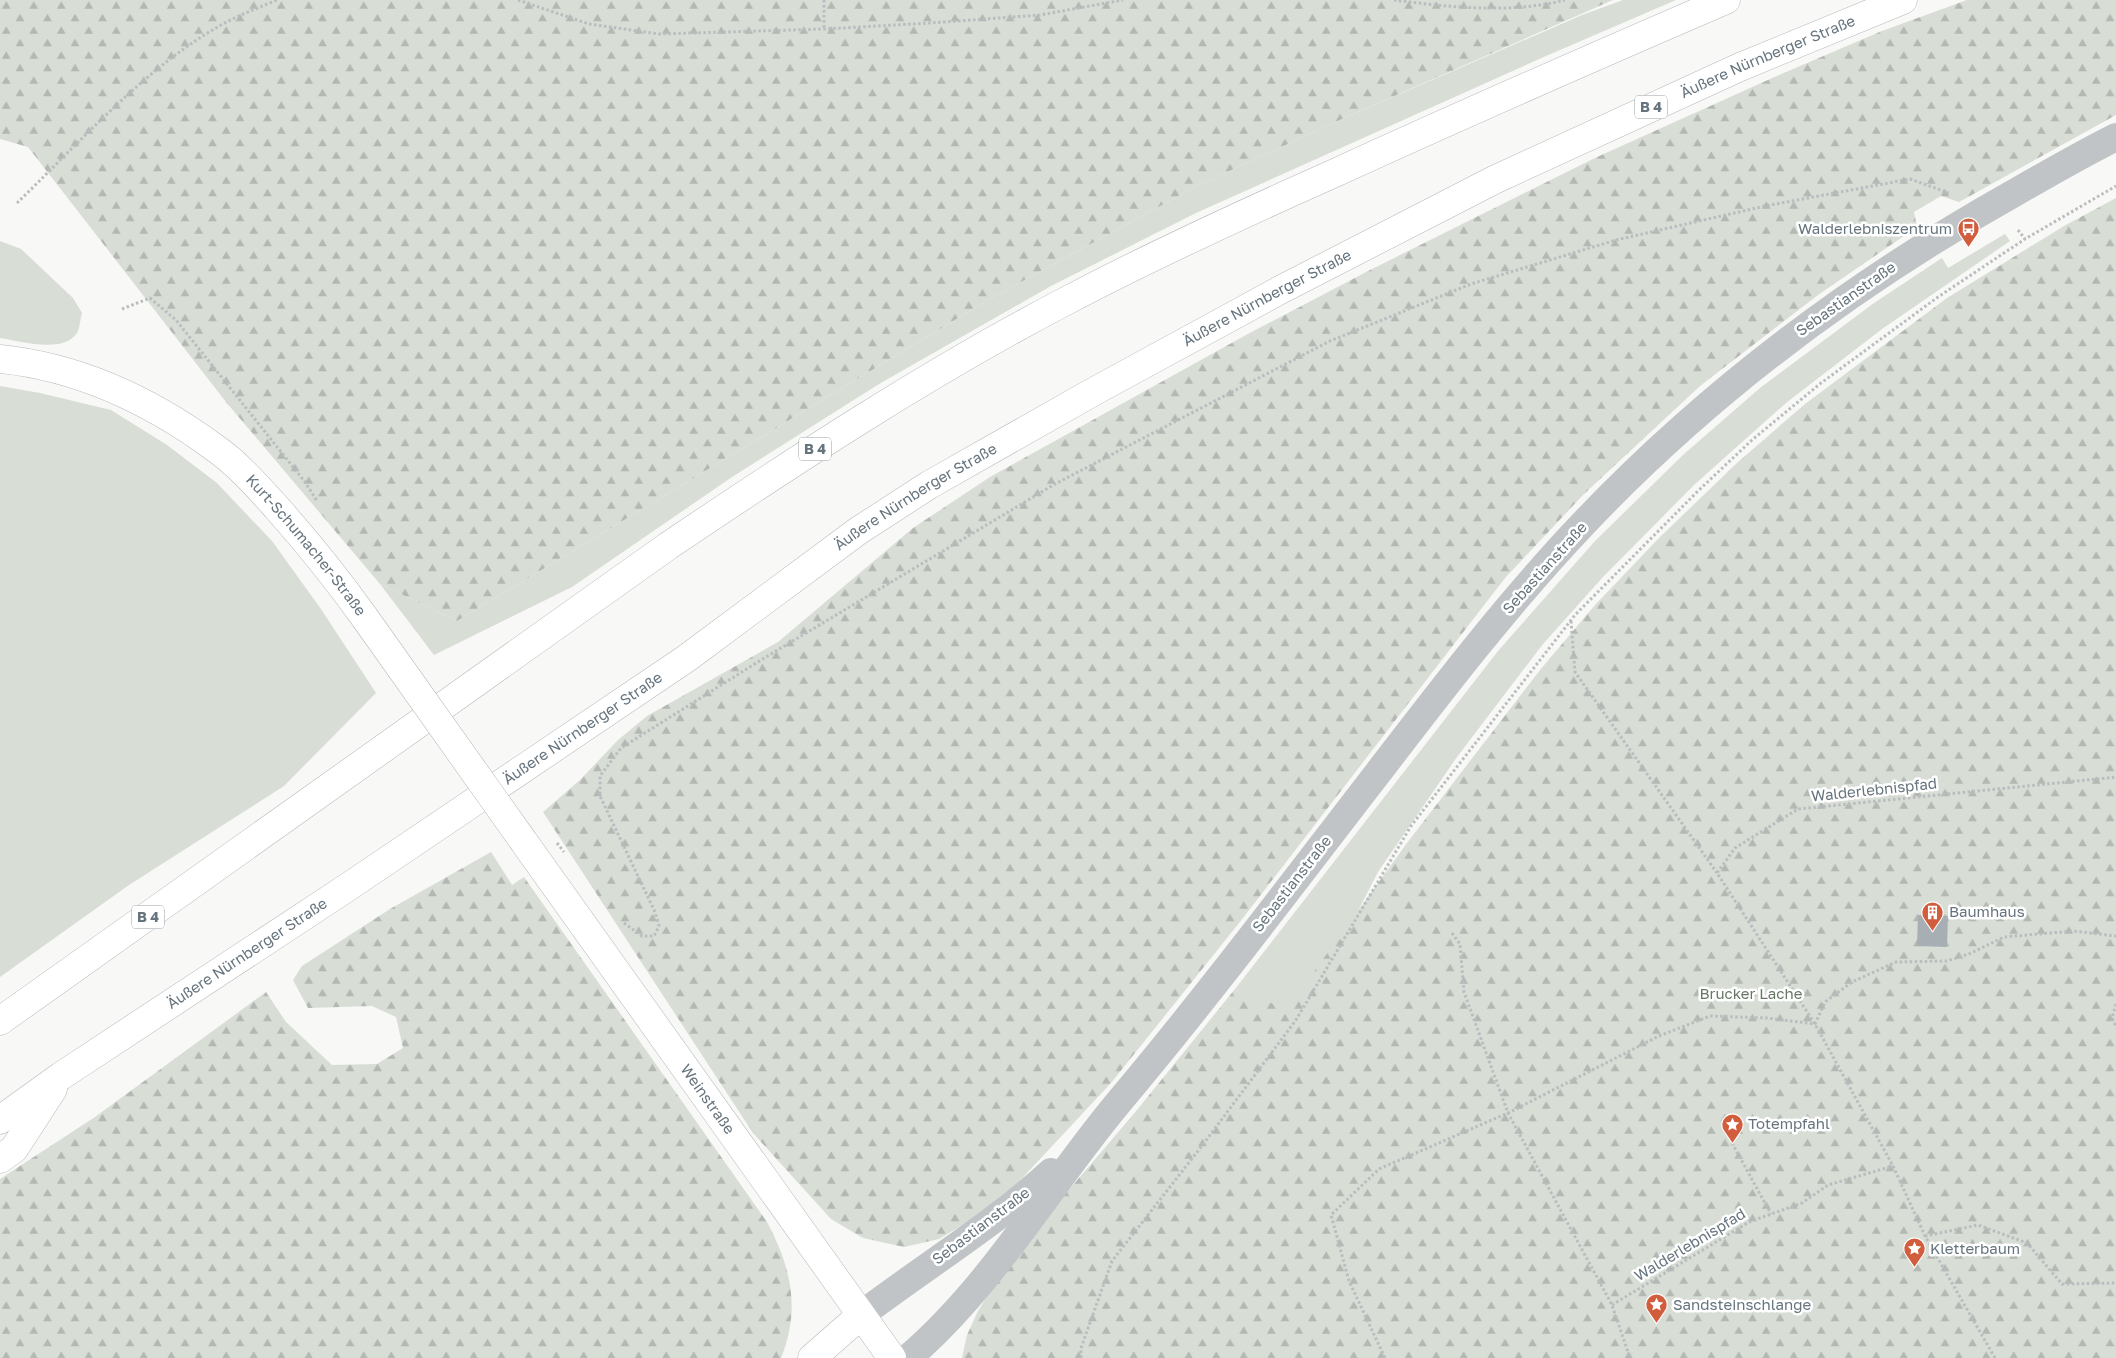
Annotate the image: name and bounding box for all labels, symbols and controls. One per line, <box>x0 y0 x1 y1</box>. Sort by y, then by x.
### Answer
street label: Äußere Nürnberger Straße <box>1677 11 1858 101</box>
road number: B 4 <box>1635 95 1667 118</box>
bus stop icon: Walderlebniszentrum <box>1956 217 1980 248</box>
place label: Walderlebniszentrum <box>1798 219 1952 237</box>
street label: Äußere Nürnberger Straße <box>1179 245 1354 349</box>
street label: Sebastianstraße <box>1792 257 1899 339</box>
road number: B 4 <box>799 438 831 460</box>
street label: Äußere Nürnberger Straße <box>830 438 1000 554</box>
street label: Kurt-Schumacher-Straße <box>243 470 371 619</box>
street label: Sebastianstraße <box>1498 518 1590 617</box>
street label: Äußere Nürnberger Straße <box>499 667 665 788</box>
street label: Walderlebnispfad <box>1810 773 1938 805</box>
street label: Sebastianstraße <box>1248 831 1335 935</box>
street label: Äußere Nürnberger Straße <box>163 893 330 1012</box>
building icon: Baumhaus <box>1921 900 1945 931</box>
place label: Baumhaus <box>1949 902 2025 920</box>
road number: B 4 <box>132 906 164 929</box>
park label: Brucker Lache <box>1700 984 1803 1002</box>
street label: Weinstraße <box>677 1060 739 1137</box>
place icon: Totempfahl <box>1720 1112 1744 1143</box>
place label: Totempfahl <box>1748 1114 1830 1132</box>
street label: Sebastianstraße <box>928 1183 1033 1268</box>
street label: Walderlebnispfad <box>1631 1204 1748 1284</box>
place icon: Kletterbaum <box>1902 1237 1926 1268</box>
place label: Kletterbaum <box>1930 1239 2020 1257</box>
place icon: Sandsteinschlange <box>1645 1293 1669 1324</box>
place label: Sandsteinschlange <box>1673 1295 1811 1313</box>

